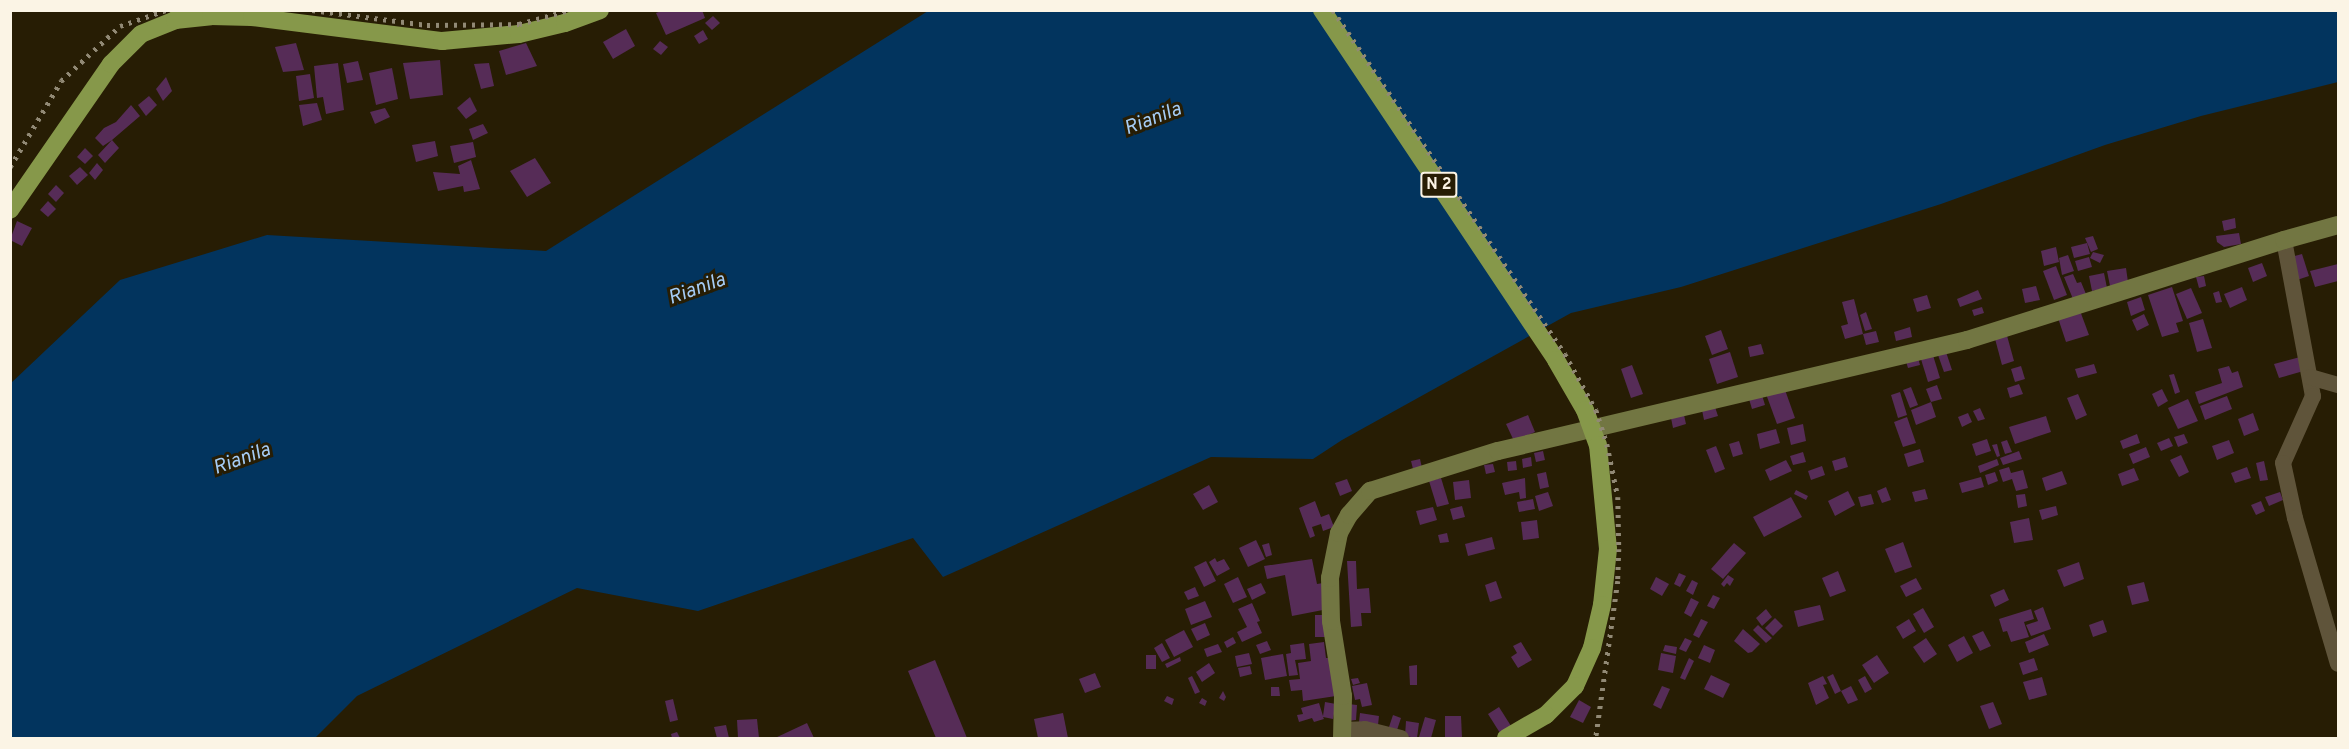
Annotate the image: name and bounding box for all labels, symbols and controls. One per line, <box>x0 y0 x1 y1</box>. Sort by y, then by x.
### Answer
water label: Rianila <box>1121 98 1185 142</box>
road number: N 2 <box>1420 172 1458 198</box>
water label: Rianila <box>665 269 729 311</box>
water label: Rianila <box>210 439 274 481</box>

